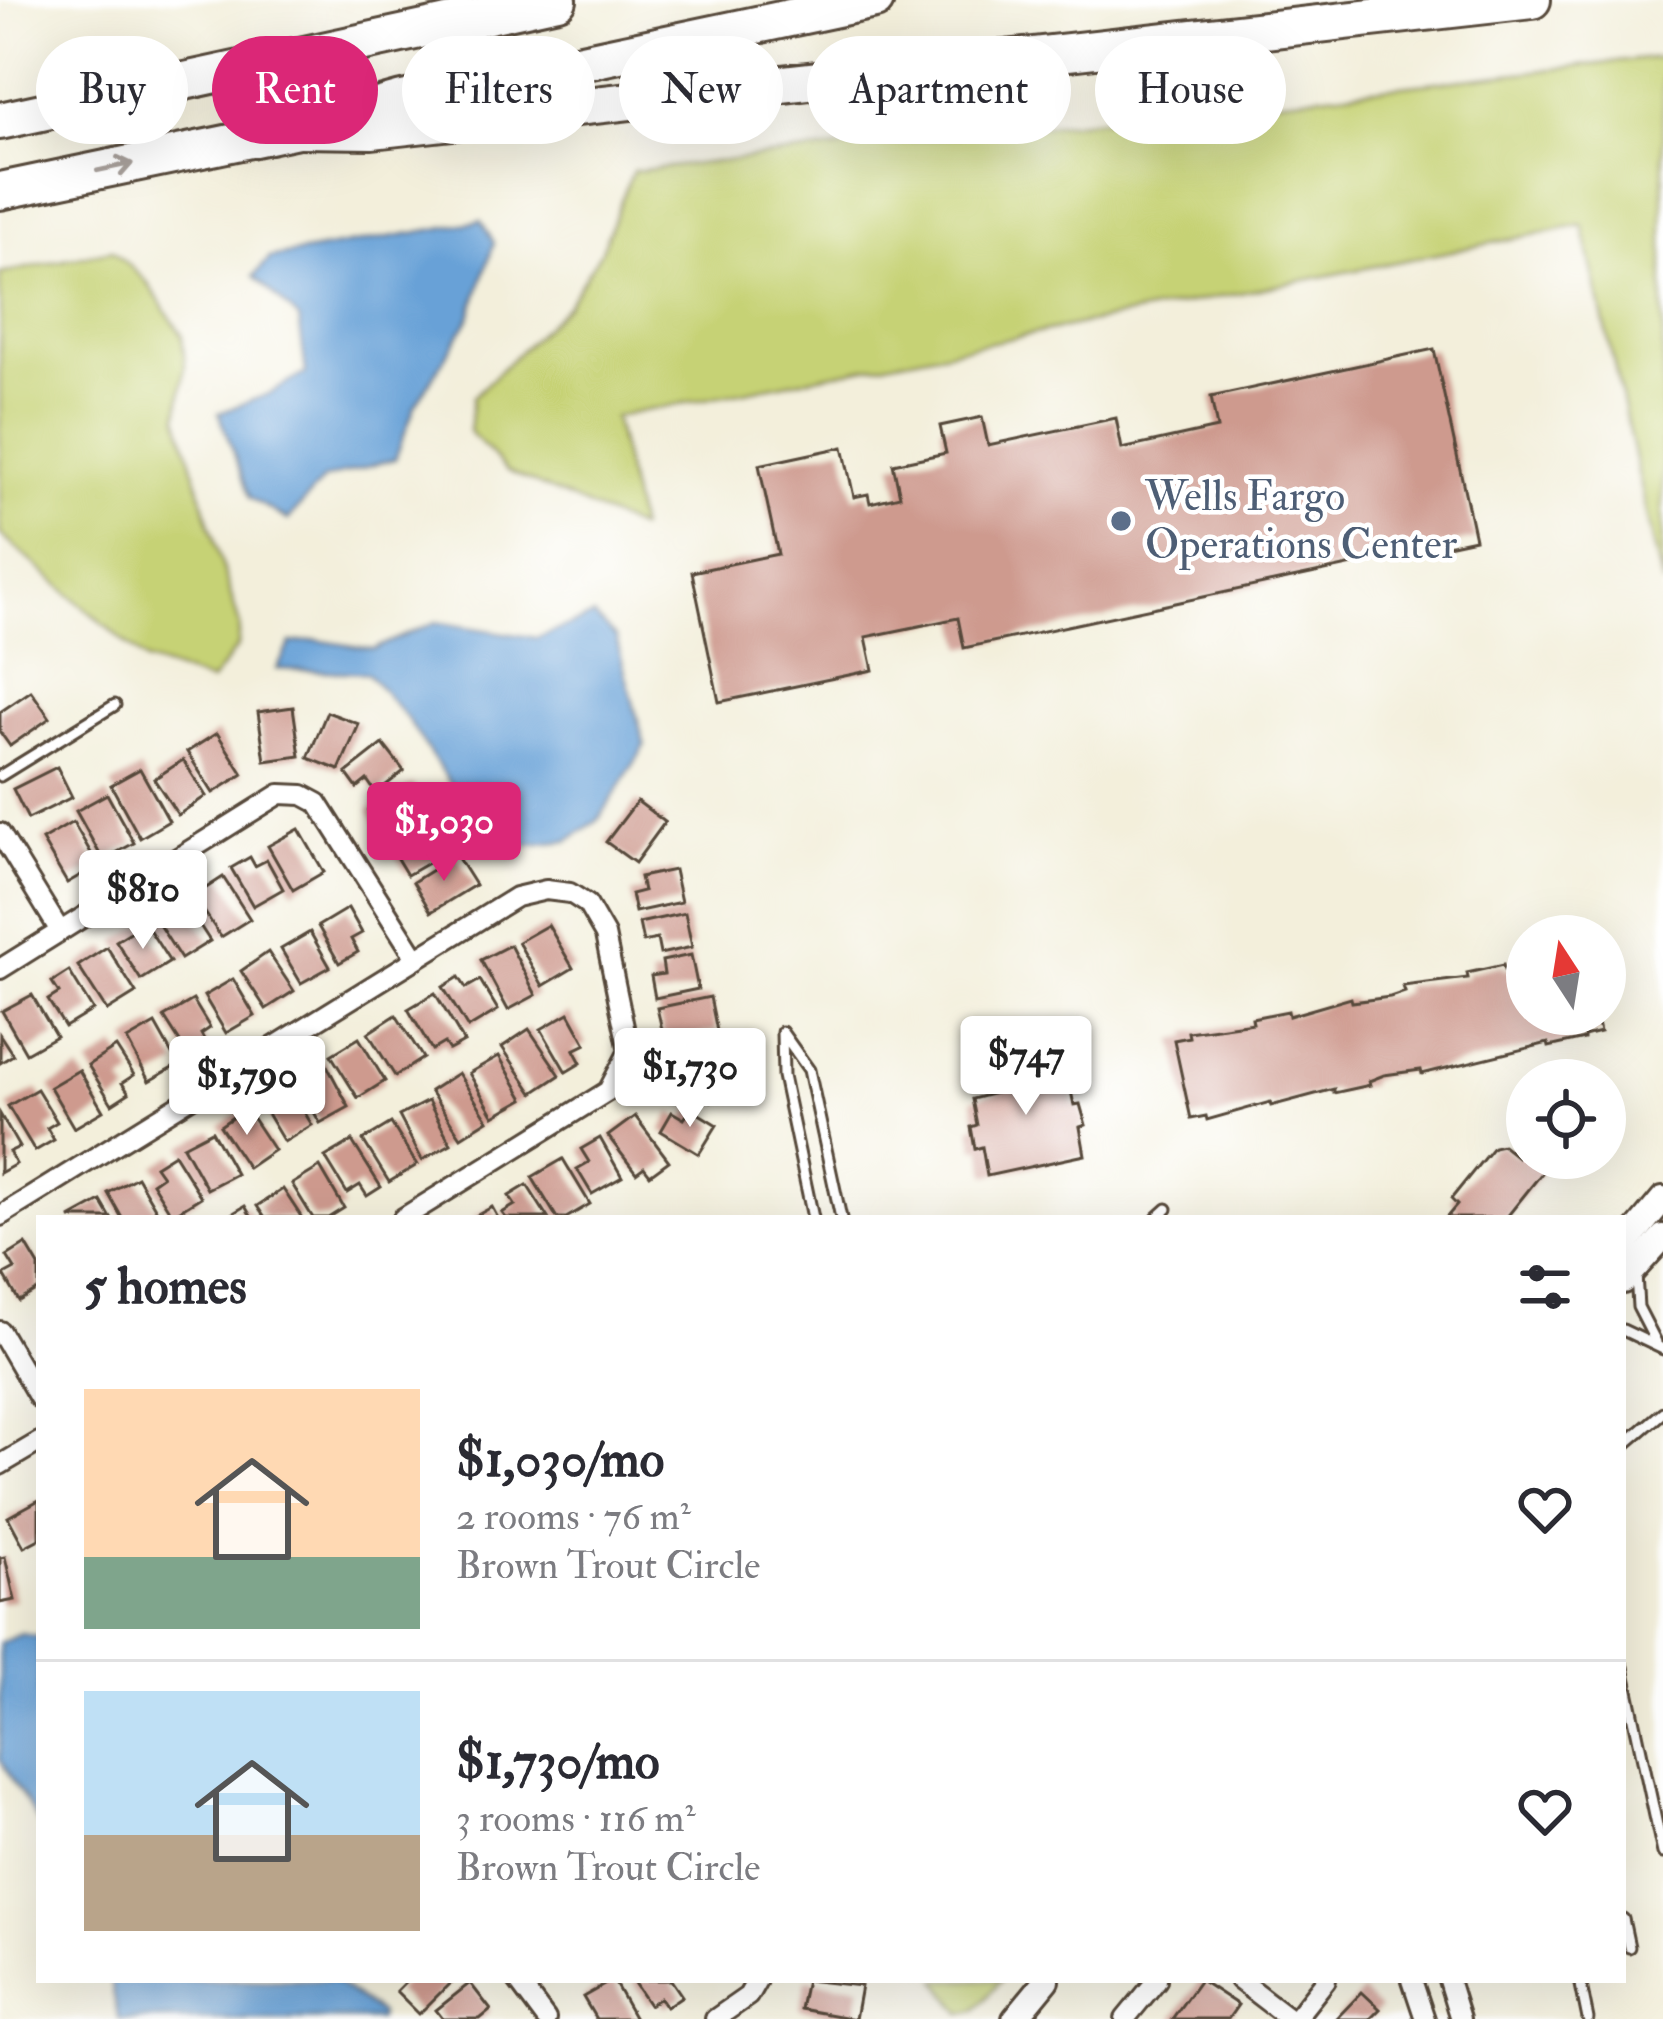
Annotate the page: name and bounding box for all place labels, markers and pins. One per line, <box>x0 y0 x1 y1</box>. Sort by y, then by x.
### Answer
place label: Wells Fargo Operations Center <box>1144 471 1457 571</box>
marker: Wells Fargo Operations Center <box>1108 508 1134 534</box>
pin: $1,030 <box>346 782 542 884</box>
pin: $810 <box>72 850 214 952</box>
pin: $747 <box>955 1016 1097 1118</box>
pin: $1,730 <box>592 1028 788 1130</box>
pin: $1,790 <box>149 1036 345 1138</box>

